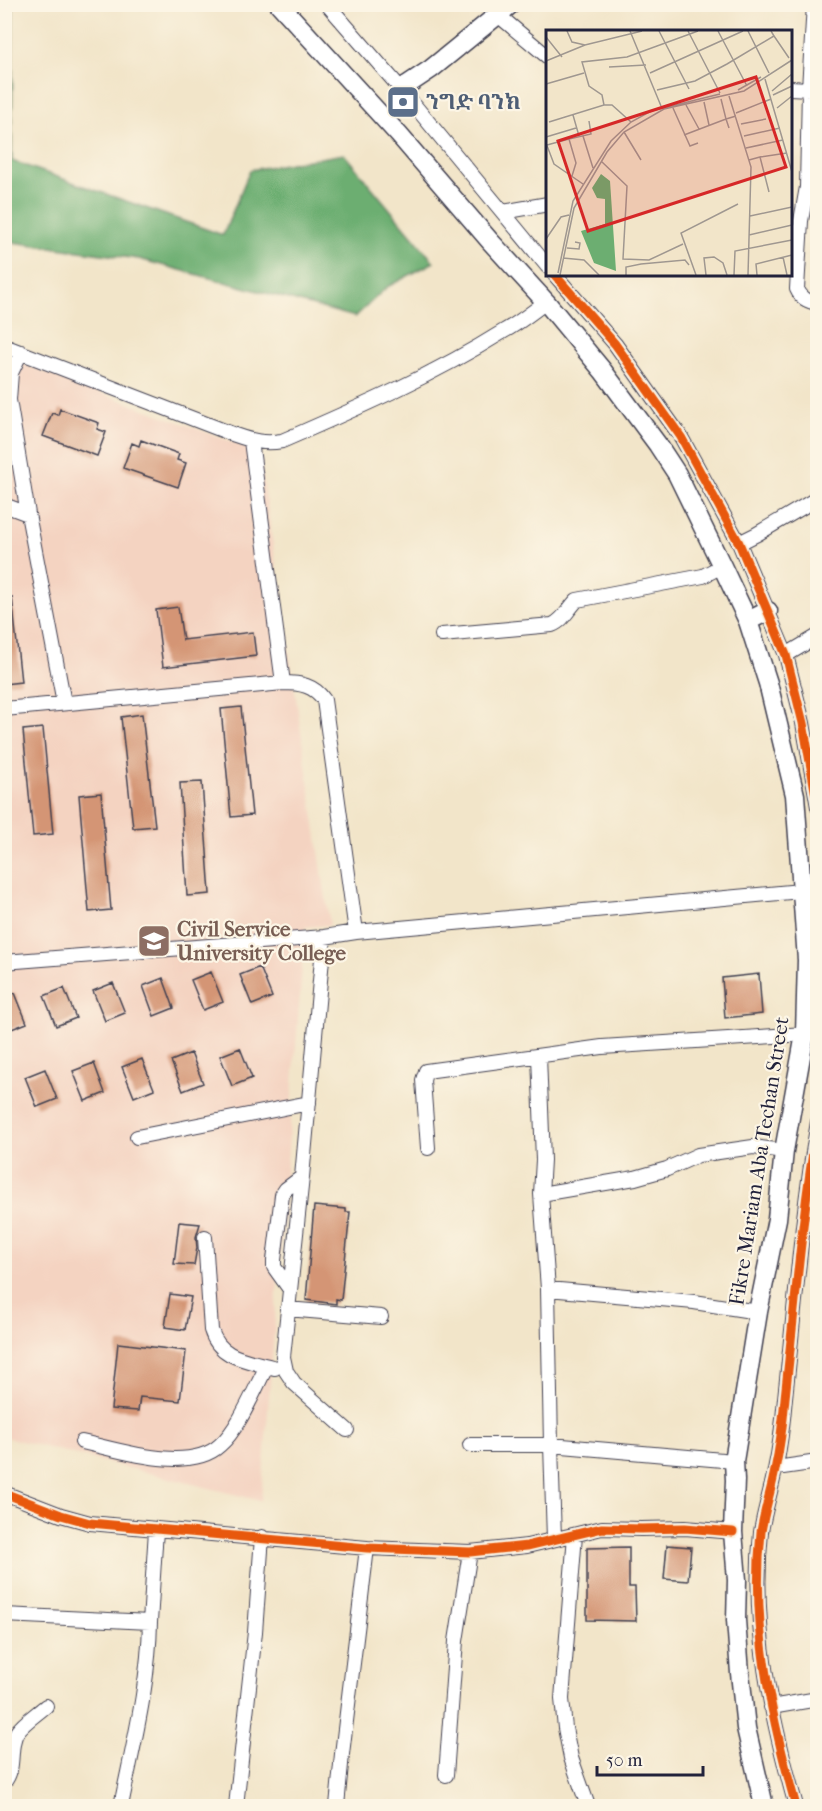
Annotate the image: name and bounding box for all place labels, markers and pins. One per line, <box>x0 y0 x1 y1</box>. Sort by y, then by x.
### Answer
bank icon: ንግድ ባንክ <box>385 84 421 120</box>
place label: ንግድ ባንክ <box>426 90 520 114</box>
place label: Civil Service University College <box>176 917 346 965</box>
school or university icon: Civil Service University College <box>136 923 172 959</box>

